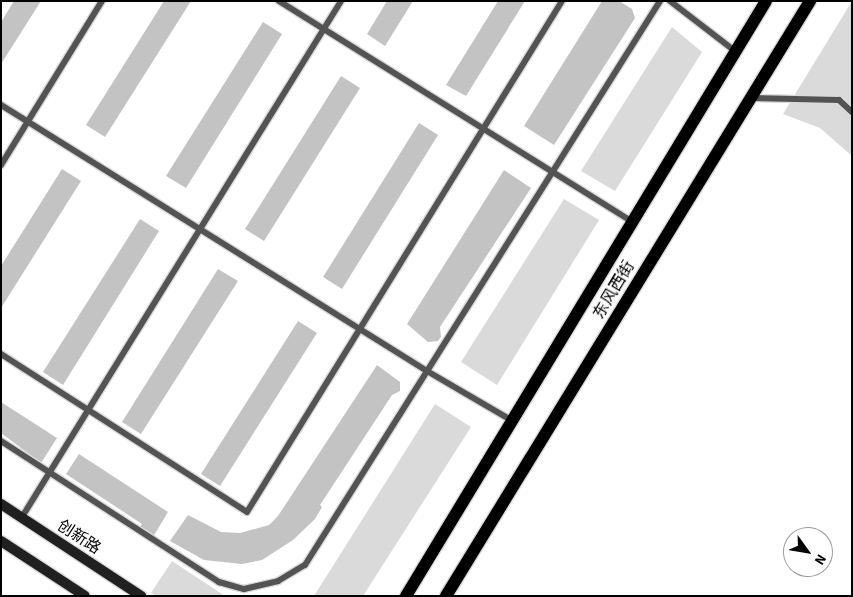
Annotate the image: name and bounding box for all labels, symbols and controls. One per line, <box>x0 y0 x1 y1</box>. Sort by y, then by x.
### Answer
street label: 东风西街 <box>589 258 639 322</box>
street label: 创新路 <box>54 516 104 558</box>
north arrow <box>783 527 833 577</box>
text: N <box>809 550 831 569</box>

